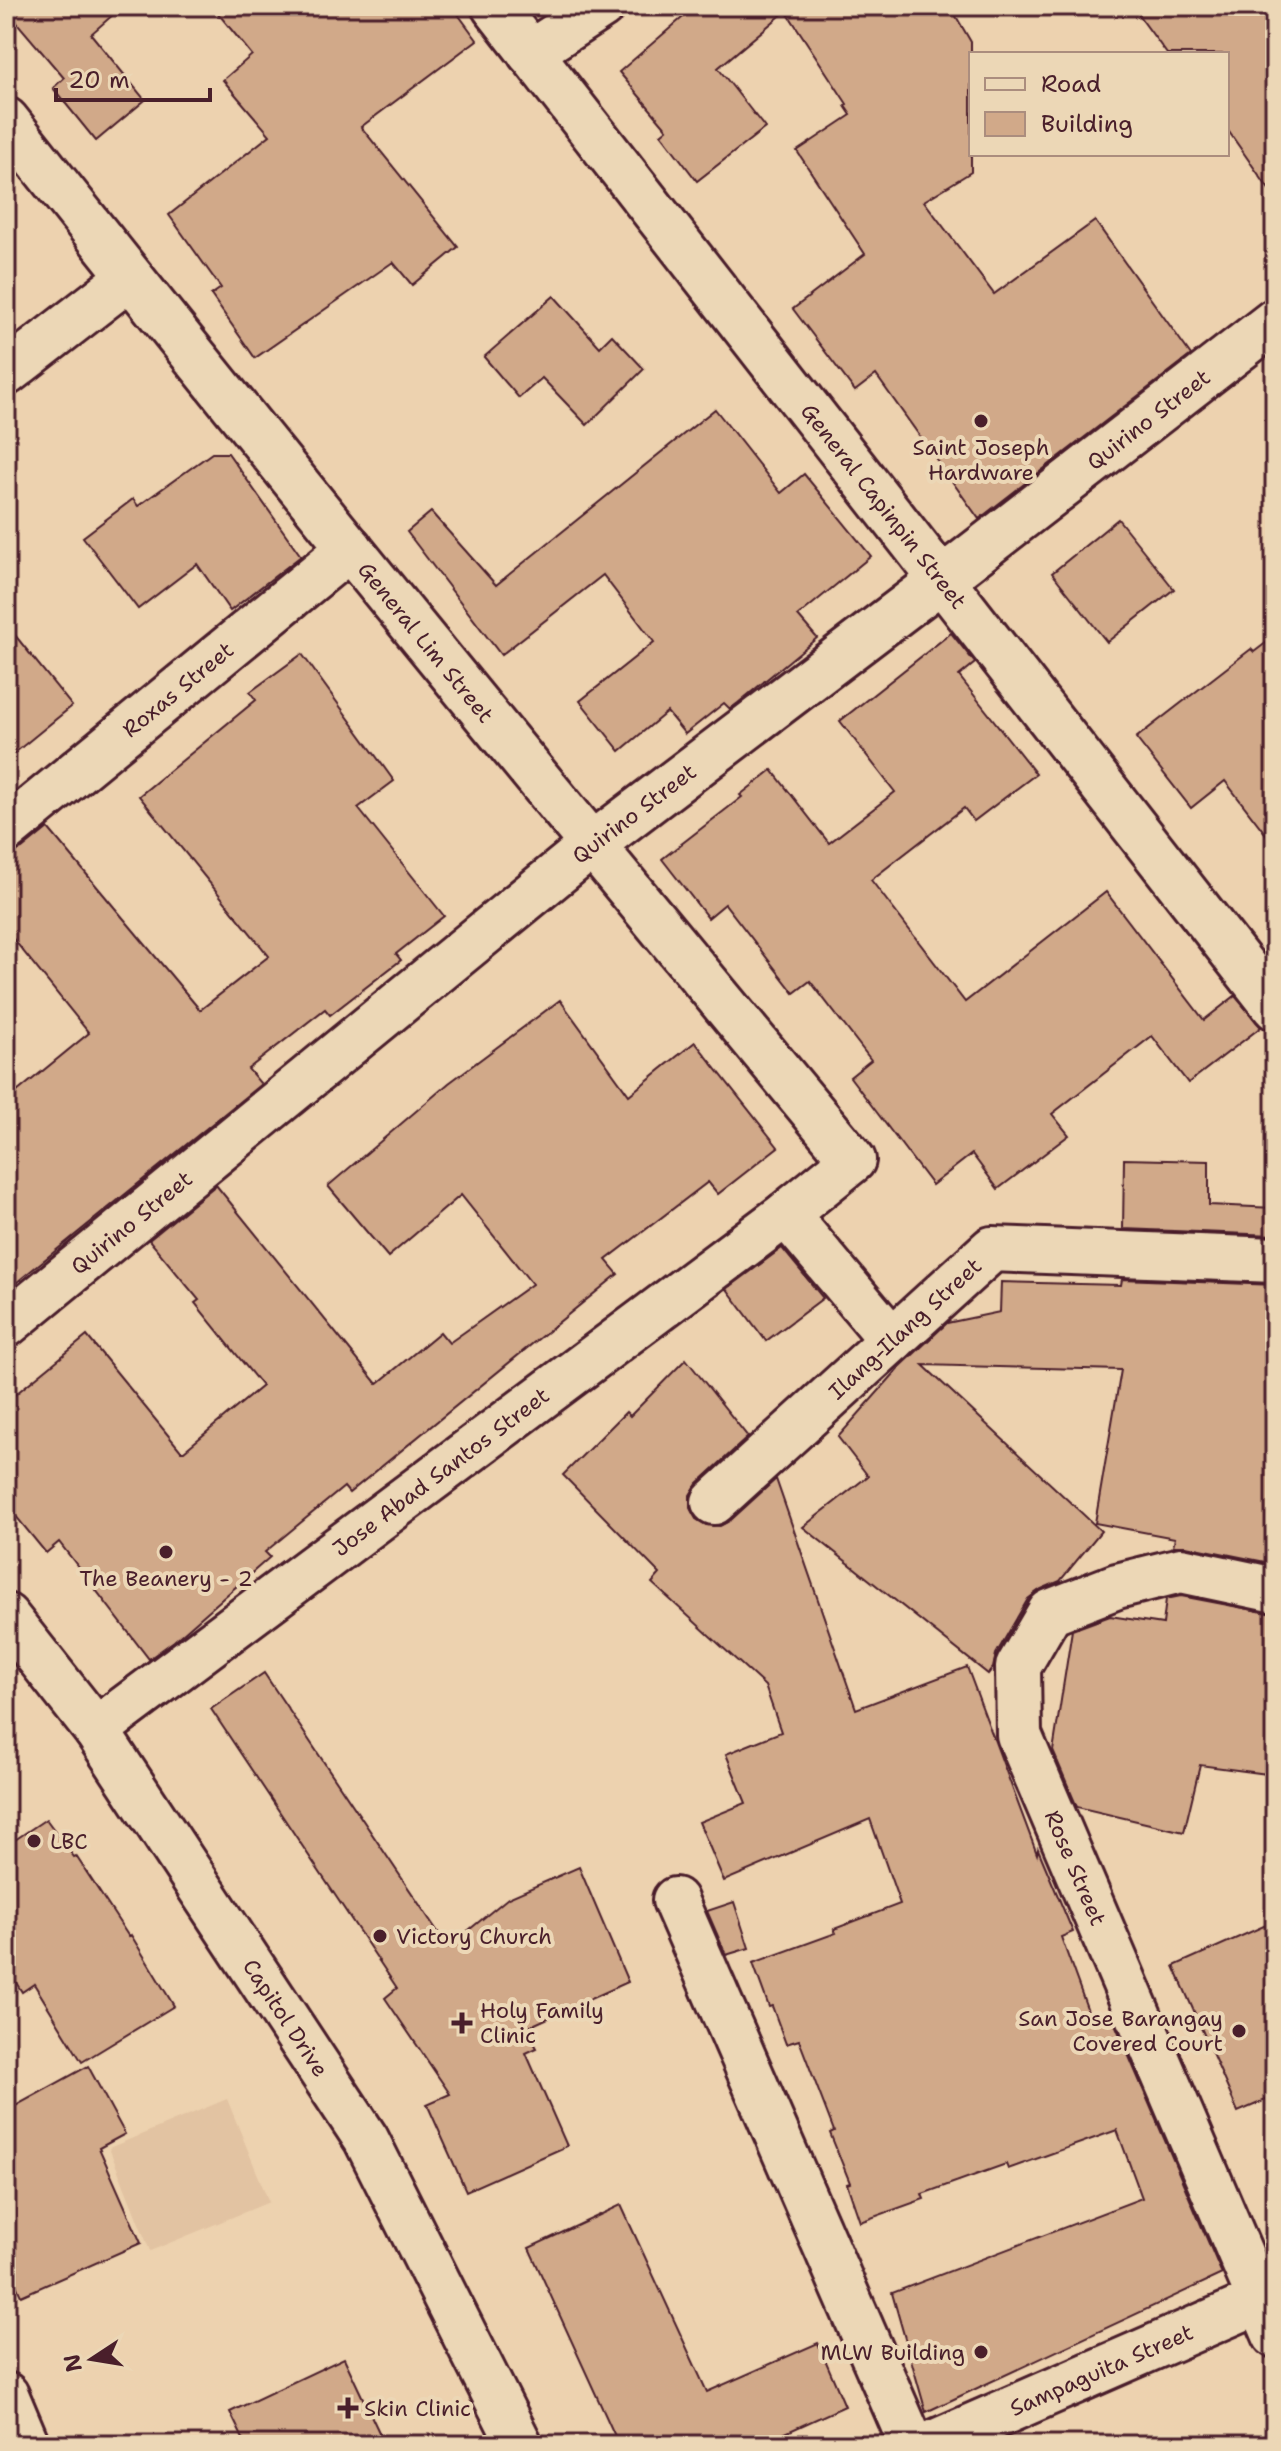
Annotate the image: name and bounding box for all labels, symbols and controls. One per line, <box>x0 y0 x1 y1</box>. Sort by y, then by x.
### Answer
scale bar <box>56 52 210 102</box>
legend <box>969 52 1229 156</box>
text: 20 m <box>68 64 130 96</box>
text: Road <box>1041 68 1101 100</box>
text: Building <box>1041 108 1133 140</box>
street label: Quirino Street <box>1081 362 1216 476</box>
street label: General Capinpin Street <box>795 397 973 615</box>
marker: Saint Joseph Hardware <box>972 412 990 430</box>
place label: Saint Joseph Hardware <box>913 433 1049 487</box>
street label: General Lim Street <box>352 556 500 728</box>
street label: Roxas Street <box>116 635 239 744</box>
street label: Quirino Street <box>566 757 702 870</box>
street label: Quirino Street <box>65 1164 198 1281</box>
street label: Ilang-Ilang Street <box>822 1251 988 1405</box>
street label: Jose Abad Santos Street <box>327 1381 555 1563</box>
marker: The Beanery - 2 <box>157 1543 175 1561</box>
place label: The Beanery - 2 <box>79 1564 253 1593</box>
street label: Rose Street <box>1038 1806 1113 1930</box>
place label: LBC <box>50 1827 88 1856</box>
marker: LBC <box>25 1832 43 1850</box>
place label: Victory Church <box>396 1922 552 1951</box>
marker: Victory Church <box>371 1927 389 1945</box>
street label: Capitol Drive <box>237 1953 335 2082</box>
place label: Holy Family Clinic <box>480 1996 604 2050</box>
place label: San Jose Barangay Covered Court <box>1018 2004 1223 2058</box>
marker: Holy Family Clinic <box>451 2012 473 2034</box>
marker: San Jose Barangay Covered Court <box>1230 2022 1248 2040</box>
street label: Sampaguita Street <box>1005 2317 1198 2423</box>
north arrow <box>52 2319 132 2399</box>
place label: MLW Building <box>820 2338 965 2367</box>
marker: MLW Building <box>972 2343 990 2361</box>
text: N <box>57 2352 89 2375</box>
place label: Skin Clinic <box>364 2394 471 2423</box>
marker: Skin Clinic <box>339 2399 357 2417</box>

